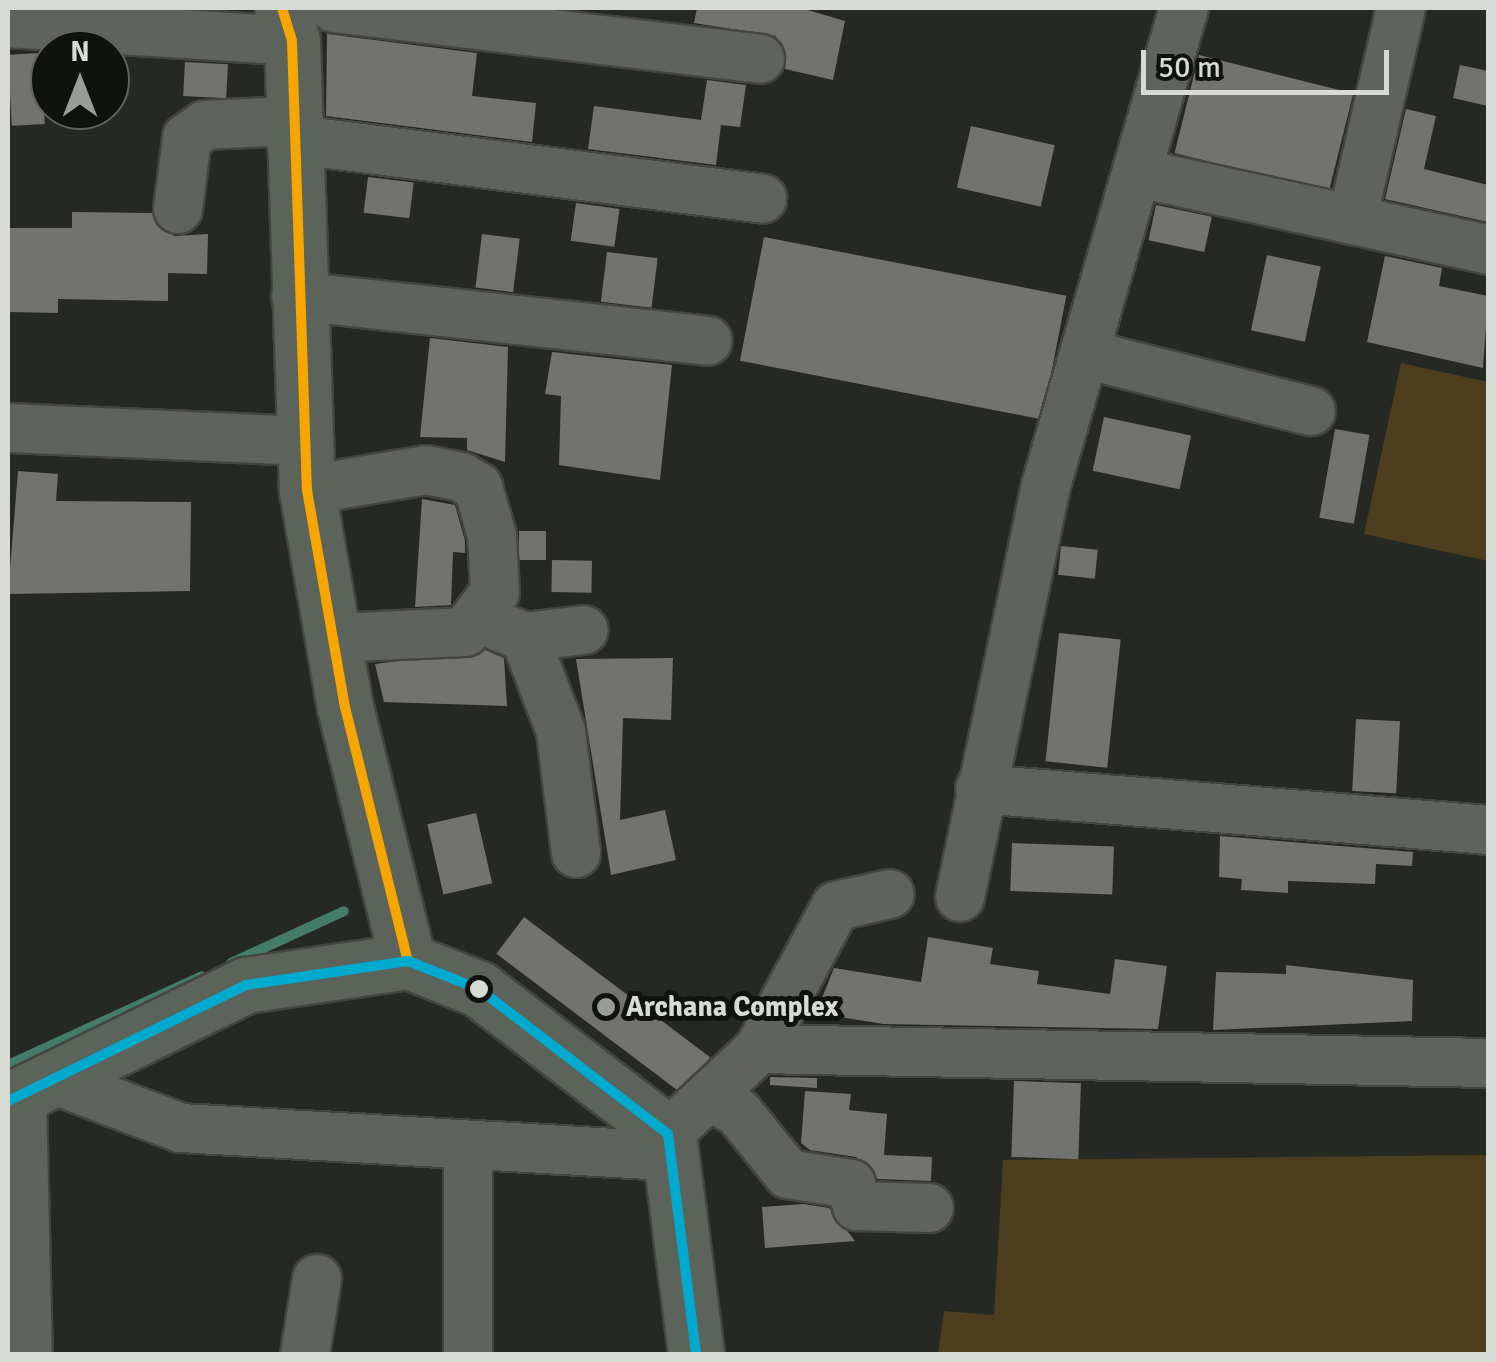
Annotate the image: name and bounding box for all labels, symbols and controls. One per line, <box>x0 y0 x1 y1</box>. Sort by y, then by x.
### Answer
north arrow <box>30 30 130 130</box>
scale bar <box>1146 30 1394 92</box>
text: N <box>70 35 90 69</box>
text: 50 m <box>1158 49 1221 86</box>
unlabelled marker <box>469 979 489 999</box>
place label: Archana Complex <box>626 990 838 1024</box>
marker: Archana Complex <box>595 996 617 1018</box>

